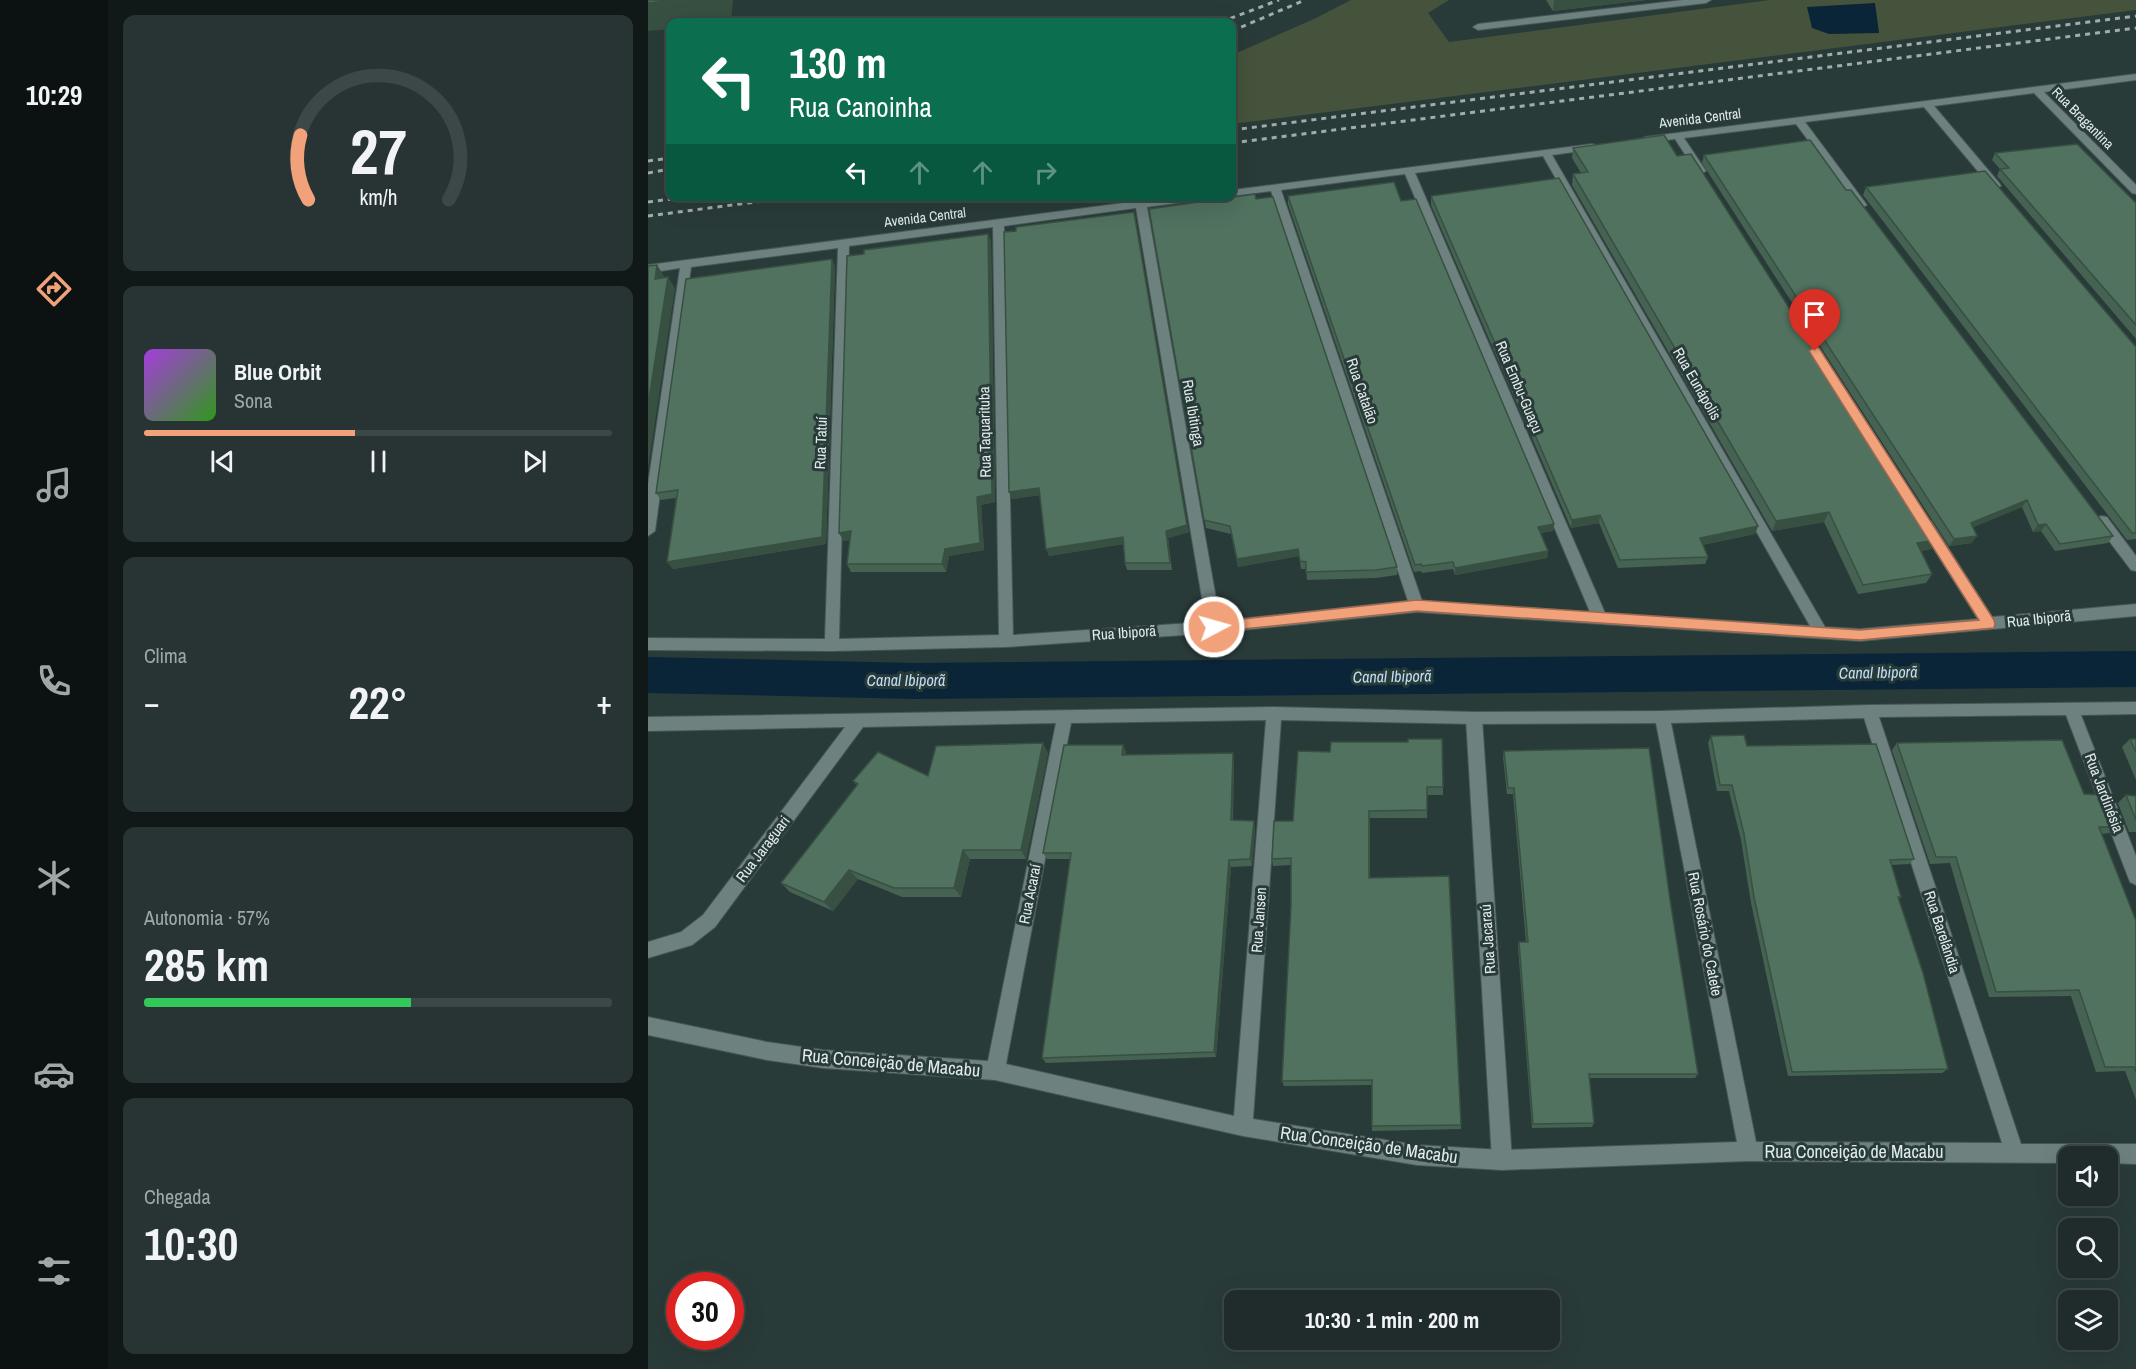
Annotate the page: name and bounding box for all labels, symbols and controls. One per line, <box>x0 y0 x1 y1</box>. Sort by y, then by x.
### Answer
text: 130 m <box>789 35 887 91</box>
icon: left <box>690 42 768 120</box>
text: 10:29 <box>26 77 82 113</box>
street label: Rua Bragantina <box>2048 83 2118 153</box>
text: Rua Canoinha <box>789 89 932 125</box>
street label: Avenida Central <box>1657 104 1742 132</box>
text: 27 <box>350 109 406 193</box>
icon: left <box>840 156 873 189</box>
icon: ahead <box>903 156 936 189</box>
icon: ahead <box>966 156 999 189</box>
icon: right <box>1029 156 1062 189</box>
text: km/h <box>359 183 397 212</box>
street label: Avenida Central <box>882 203 967 231</box>
icon: directions <box>33 268 75 310</box>
pin <box>1789 289 1840 351</box>
icon: arrive <box>1798 298 1831 331</box>
street label: Rua Embu-Guaçu <box>1491 337 1548 436</box>
street label: Rua Eunápolis <box>1668 344 1727 424</box>
street label: Rua Catalão <box>1341 355 1384 427</box>
text: Blue Orbit <box>234 357 321 387</box>
street label: Rua Ibitinga <box>1177 378 1210 448</box>
street label: Rua Taquarituba <box>973 386 996 478</box>
text: Sona <box>234 387 272 414</box>
street label: Rua Tatuí <box>809 416 832 470</box>
icon: previous <box>206 445 239 478</box>
icon: pause <box>362 445 395 478</box>
icon: next <box>518 445 551 478</box>
icon: music <box>33 464 75 506</box>
position arrow <box>1182 595 1246 659</box>
street label: Rua Ibiporã <box>2006 605 2072 632</box>
street label: Rua Ibiporã <box>1091 620 1157 645</box>
text: Clima <box>144 642 187 669</box>
icon: phone <box>33 660 75 702</box>
water label: Canal Ibiporã <box>1838 660 1918 684</box>
water label: Canal Ibiporã <box>1352 664 1432 688</box>
water label: Canal Ibiporã <box>867 669 946 691</box>
text: 22° <box>348 672 408 733</box>
text: − <box>144 680 160 724</box>
text: + <box>596 680 612 724</box>
street label: Rua Jardinésia <box>2080 750 2129 836</box>
street label: Rua Jaraguari <box>731 811 794 886</box>
icon: climate <box>33 857 75 899</box>
street label: Rua Acaraí <box>1013 861 1046 926</box>
street label: Rua Rosário do Catete <box>1683 870 1728 998</box>
street label: Rua Jansen <box>1246 886 1271 953</box>
street label: Rua Barelândia <box>1919 888 1966 976</box>
text: Autonomia · 57% <box>144 904 270 931</box>
street label: Rua Jacaraú <box>1475 904 1500 975</box>
text: 285 km <box>144 934 269 995</box>
street label: Rua Conceição de Macabu <box>801 1042 981 1083</box>
icon: car <box>33 1053 75 1095</box>
street label: Rua Conceição de Macabu <box>1279 1120 1459 1169</box>
street label: Rua Conceição de Macabu <box>1765 1139 1943 1164</box>
map controls <box>2058 1146 2118 1350</box>
button: sound <box>2058 1146 2118 1206</box>
text: Chegada <box>144 1183 211 1210</box>
text: 10:30 <box>144 1213 238 1274</box>
button: search <box>2058 1218 2118 1278</box>
icon: filters <box>33 1250 75 1292</box>
speed limit sign: 30 <box>666 1272 744 1350</box>
button: layers <box>2058 1290 2118 1350</box>
text: 10:30 · 1 min · 200 m <box>1305 1305 1479 1335</box>

